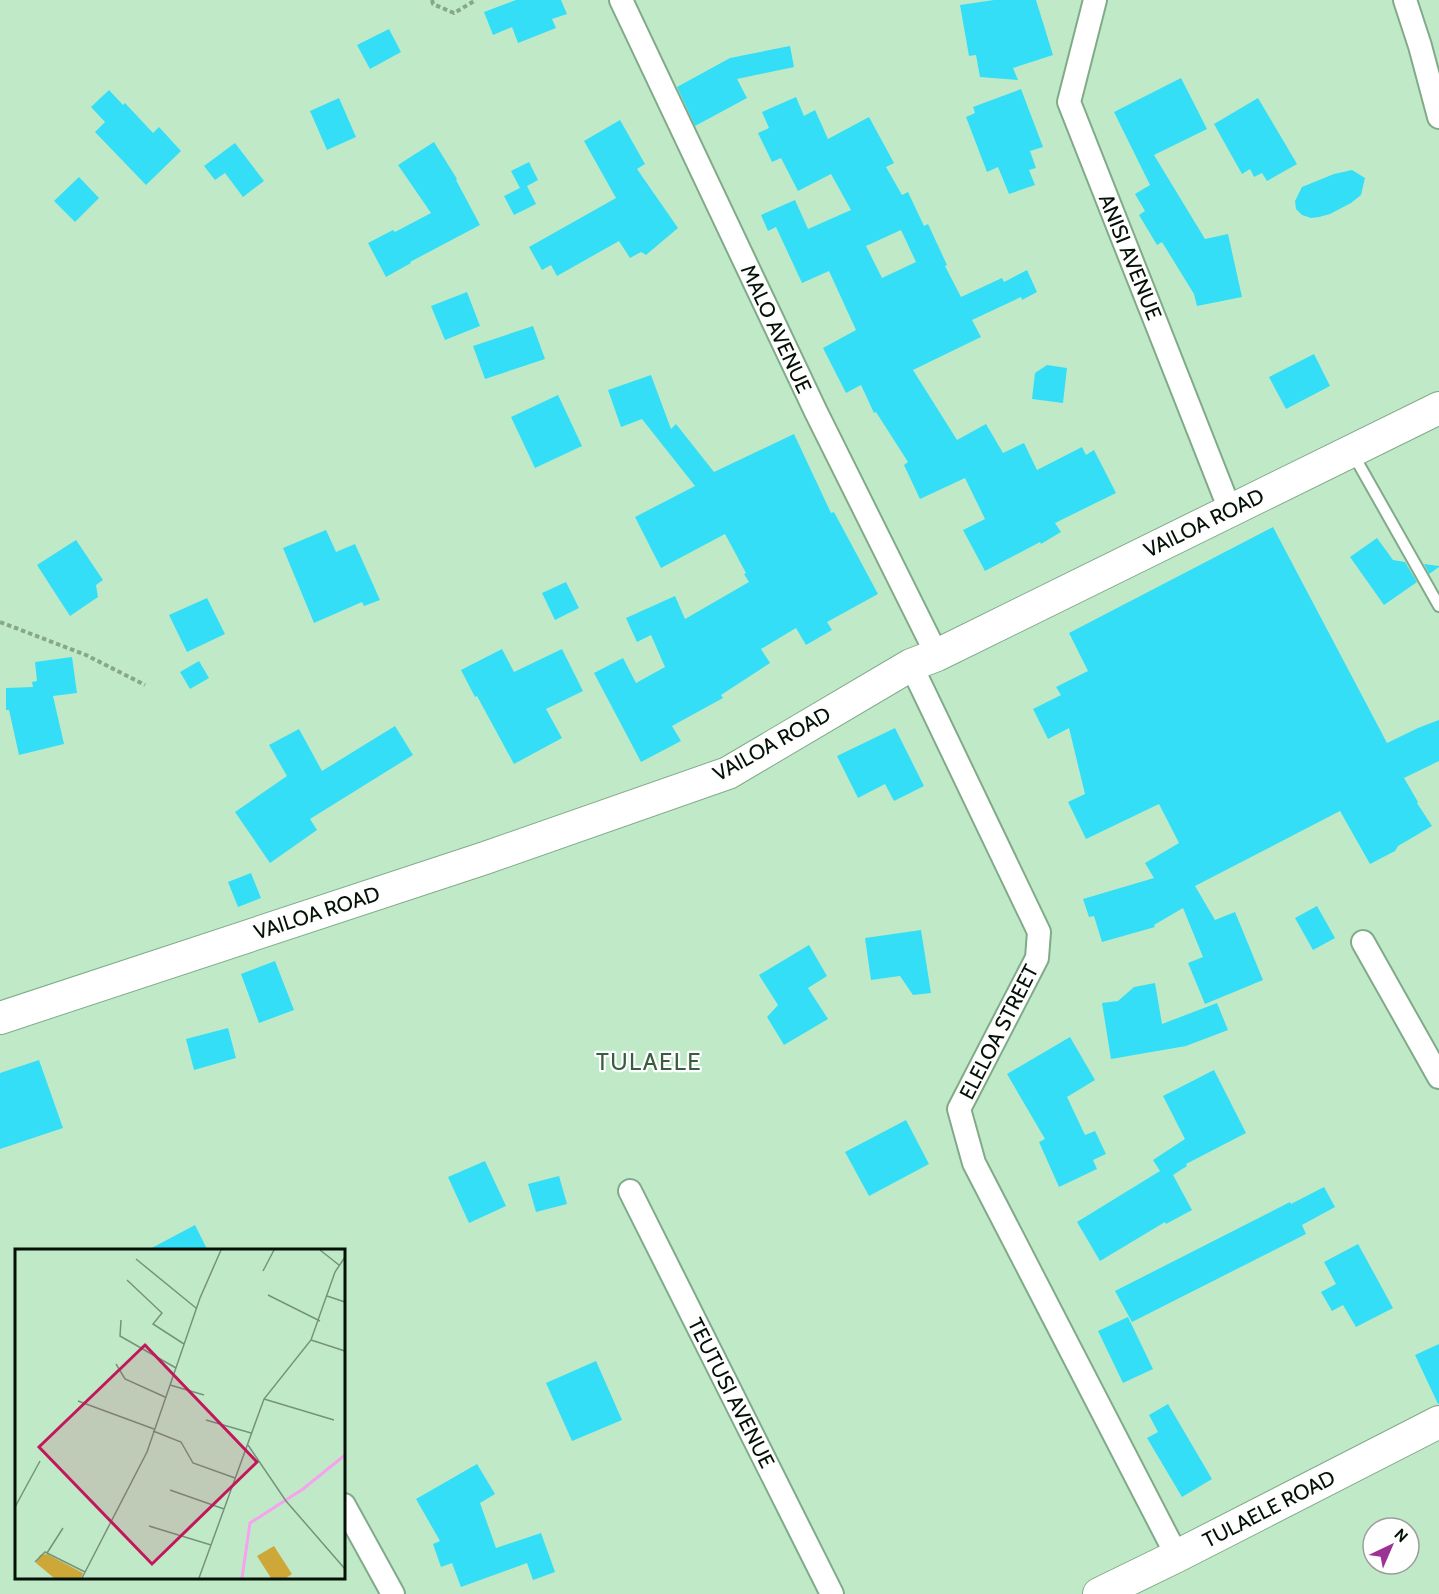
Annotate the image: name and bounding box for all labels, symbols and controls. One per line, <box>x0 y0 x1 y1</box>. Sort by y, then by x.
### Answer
street label: ANISI AVENUE <box>1094 190 1167 323</box>
street label: MALO AVENUE <box>736 261 817 397</box>
street label: VAILOA ROAD <box>1140 483 1268 562</box>
street label: VAILOA ROAD <box>709 701 835 786</box>
street label: VAILOA ROAD <box>251 880 383 945</box>
street label: ELELOA STREET <box>954 960 1043 1103</box>
district label: TULAELE <box>596 1047 702 1076</box>
inset map <box>15 1249 345 1579</box>
street label: TEUTUSI AVENUE <box>683 1314 780 1472</box>
street label: TULAELE ROAD <box>1198 1464 1339 1553</box>
north arrow <box>1361 1516 1421 1576</box>
text: N <box>1390 1525 1412 1546</box>

